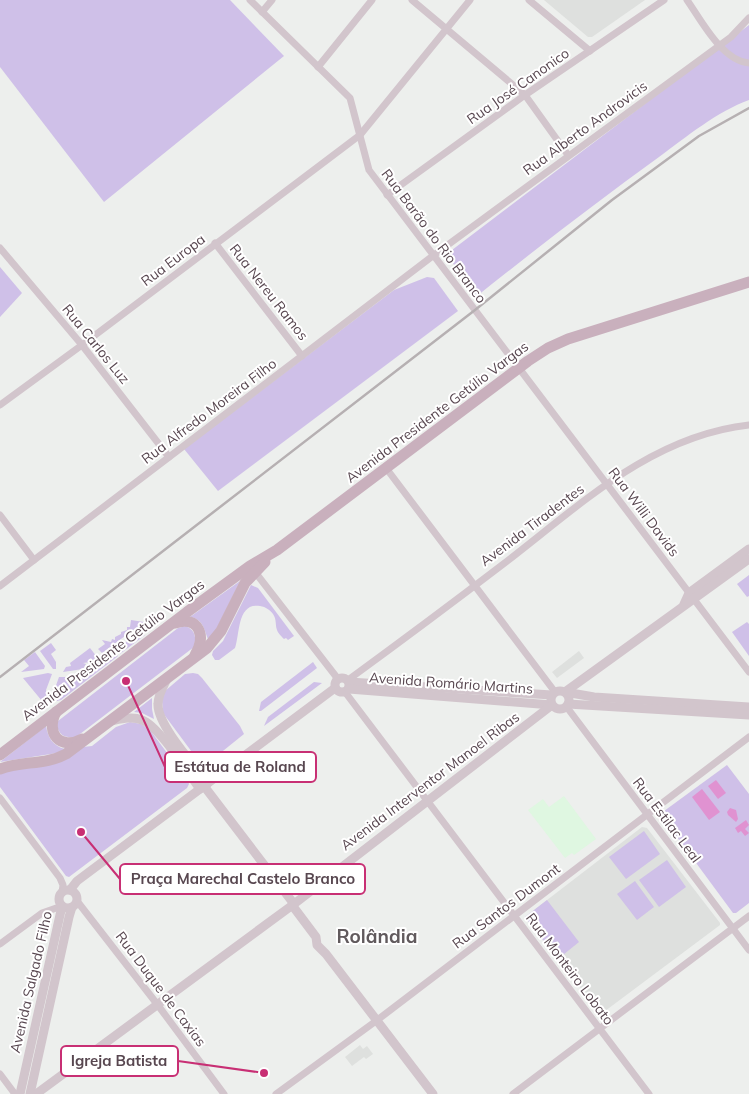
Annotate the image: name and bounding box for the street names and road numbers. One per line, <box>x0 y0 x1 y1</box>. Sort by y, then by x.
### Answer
street label: Rua José Canonico <box>463 44 573 128</box>
street label: Rua Alberto Androvicis <box>519 77 651 179</box>
street label: Rua Barão do Rio Branco <box>378 165 490 307</box>
street label: Rua Europa <box>137 230 209 290</box>
street label: Rua Nereu Ramos <box>226 240 312 344</box>
street label: Rua Carlos Luz <box>58 300 134 388</box>
street label: Avenida Presidente Getúlio Vargas <box>342 337 532 487</box>
street label: Rua Alfredo Moreira Filho <box>138 354 280 468</box>
street label: Rua Willi Davids <box>605 464 683 560</box>
street label: Avenida Tiradentes <box>476 480 588 570</box>
street label: Avenida Presidente Getúlio Vargas <box>18 575 208 725</box>
street label: Avenida Romário Martins <box>368 668 534 698</box>
street label: Avenida Interventor Manoel Ribas <box>337 708 523 854</box>
street label: Rua Estilac Leal <box>629 774 705 866</box>
street label: Rua Santos Dumont <box>448 859 564 952</box>
street label: Avenida Salgado Filho <box>6 909 56 1055</box>
street label: Rua Monteiro Lobato <box>522 909 618 1029</box>
street label: Rua Duque de Caxias <box>112 928 210 1050</box>

